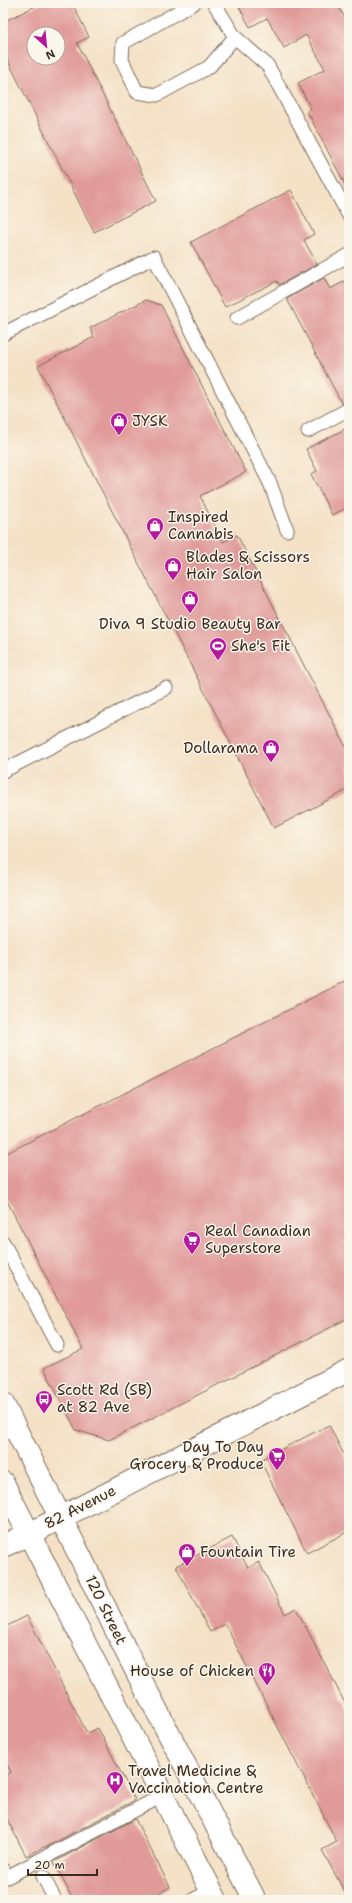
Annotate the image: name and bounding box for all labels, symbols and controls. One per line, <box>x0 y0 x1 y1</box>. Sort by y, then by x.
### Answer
north arrow <box>26 26 66 66</box>
text: N <box>43 46 58 63</box>
shop icon: JYSK <box>109 411 129 436</box>
place label: JYSK <box>132 411 168 431</box>
place label: Inspired Cannabis <box>168 507 234 544</box>
shop icon: Inspired Cannabis <box>145 516 165 541</box>
place label: Blades & Scissors Hair Salon <box>186 547 310 584</box>
shop icon: Blades & Scissors Hair Salon <box>163 556 183 581</box>
shop icon: Diva 9 Studio Beauty Bar <box>180 589 200 614</box>
place label: Diva 9 Studio Beauty Bar <box>99 614 281 634</box>
sports icon: She's Fit <box>208 636 228 661</box>
place label: She's Fit <box>231 636 291 656</box>
place label: Dollarama <box>184 738 259 758</box>
shop icon: Dollarama <box>261 738 281 763</box>
place label: Real Canadian Superstore <box>205 1221 311 1258</box>
supermarket icon: Real Canadian Superstore <box>182 1230 202 1255</box>
place label: Scott Rd (SB) at 82 Ave <box>57 1380 152 1417</box>
bus stop icon: Scott Rd (SB) at 82 Ave <box>34 1389 54 1414</box>
place label: Day To Day Grocery & Produce <box>129 1437 264 1474</box>
supermarket icon: Day To Day Grocery & Produce <box>267 1446 287 1471</box>
street label: 82 Avenue <box>41 1480 119 1534</box>
shop icon: Fountain Tire <box>177 1542 197 1567</box>
place label: Fountain Tire <box>200 1542 296 1562</box>
street label: 120 Street <box>81 1572 131 1648</box>
place label: House of Chicken <box>130 1661 254 1681</box>
restaurant icon: House of Chicken <box>257 1661 277 1686</box>
place label: Travel Medicine & Vaccination Centre <box>128 1761 264 1798</box>
hospital icon: Travel Medicine & Vaccination Centre <box>105 1770 125 1795</box>
scale bar <box>28 1851 97 1877</box>
text: 20 m <box>34 1857 65 1873</box>

